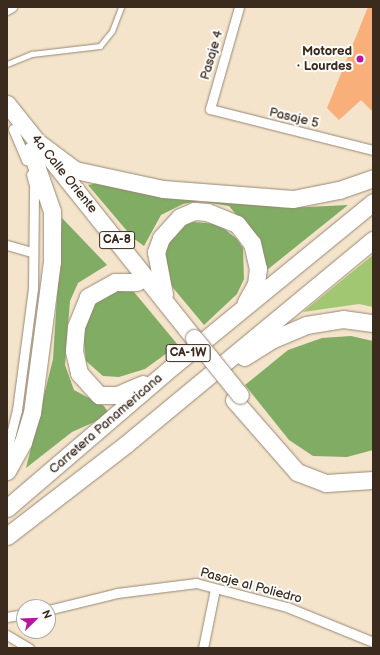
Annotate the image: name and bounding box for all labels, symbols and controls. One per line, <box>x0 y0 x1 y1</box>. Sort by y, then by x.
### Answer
street label: Pasaje 4 <box>197 28 227 82</box>
place label: Motored • Lourdes <box>297 44 352 75</box>
marker: Motored • Lourdes <box>355 54 365 64</box>
street label: Pasaje 5 <box>268 105 320 131</box>
street label: 4a Calle Oriente <box>28 132 100 216</box>
road number: CA-8 <box>99 230 135 250</box>
road number: CA-1W <box>165 343 211 363</box>
street label: Carretera Panamericana <box>46 371 166 477</box>
street label: Pasaje al Poliedro <box>198 565 304 607</box>
north arrow <box>16 599 56 639</box>
text: N <box>39 608 54 621</box>

